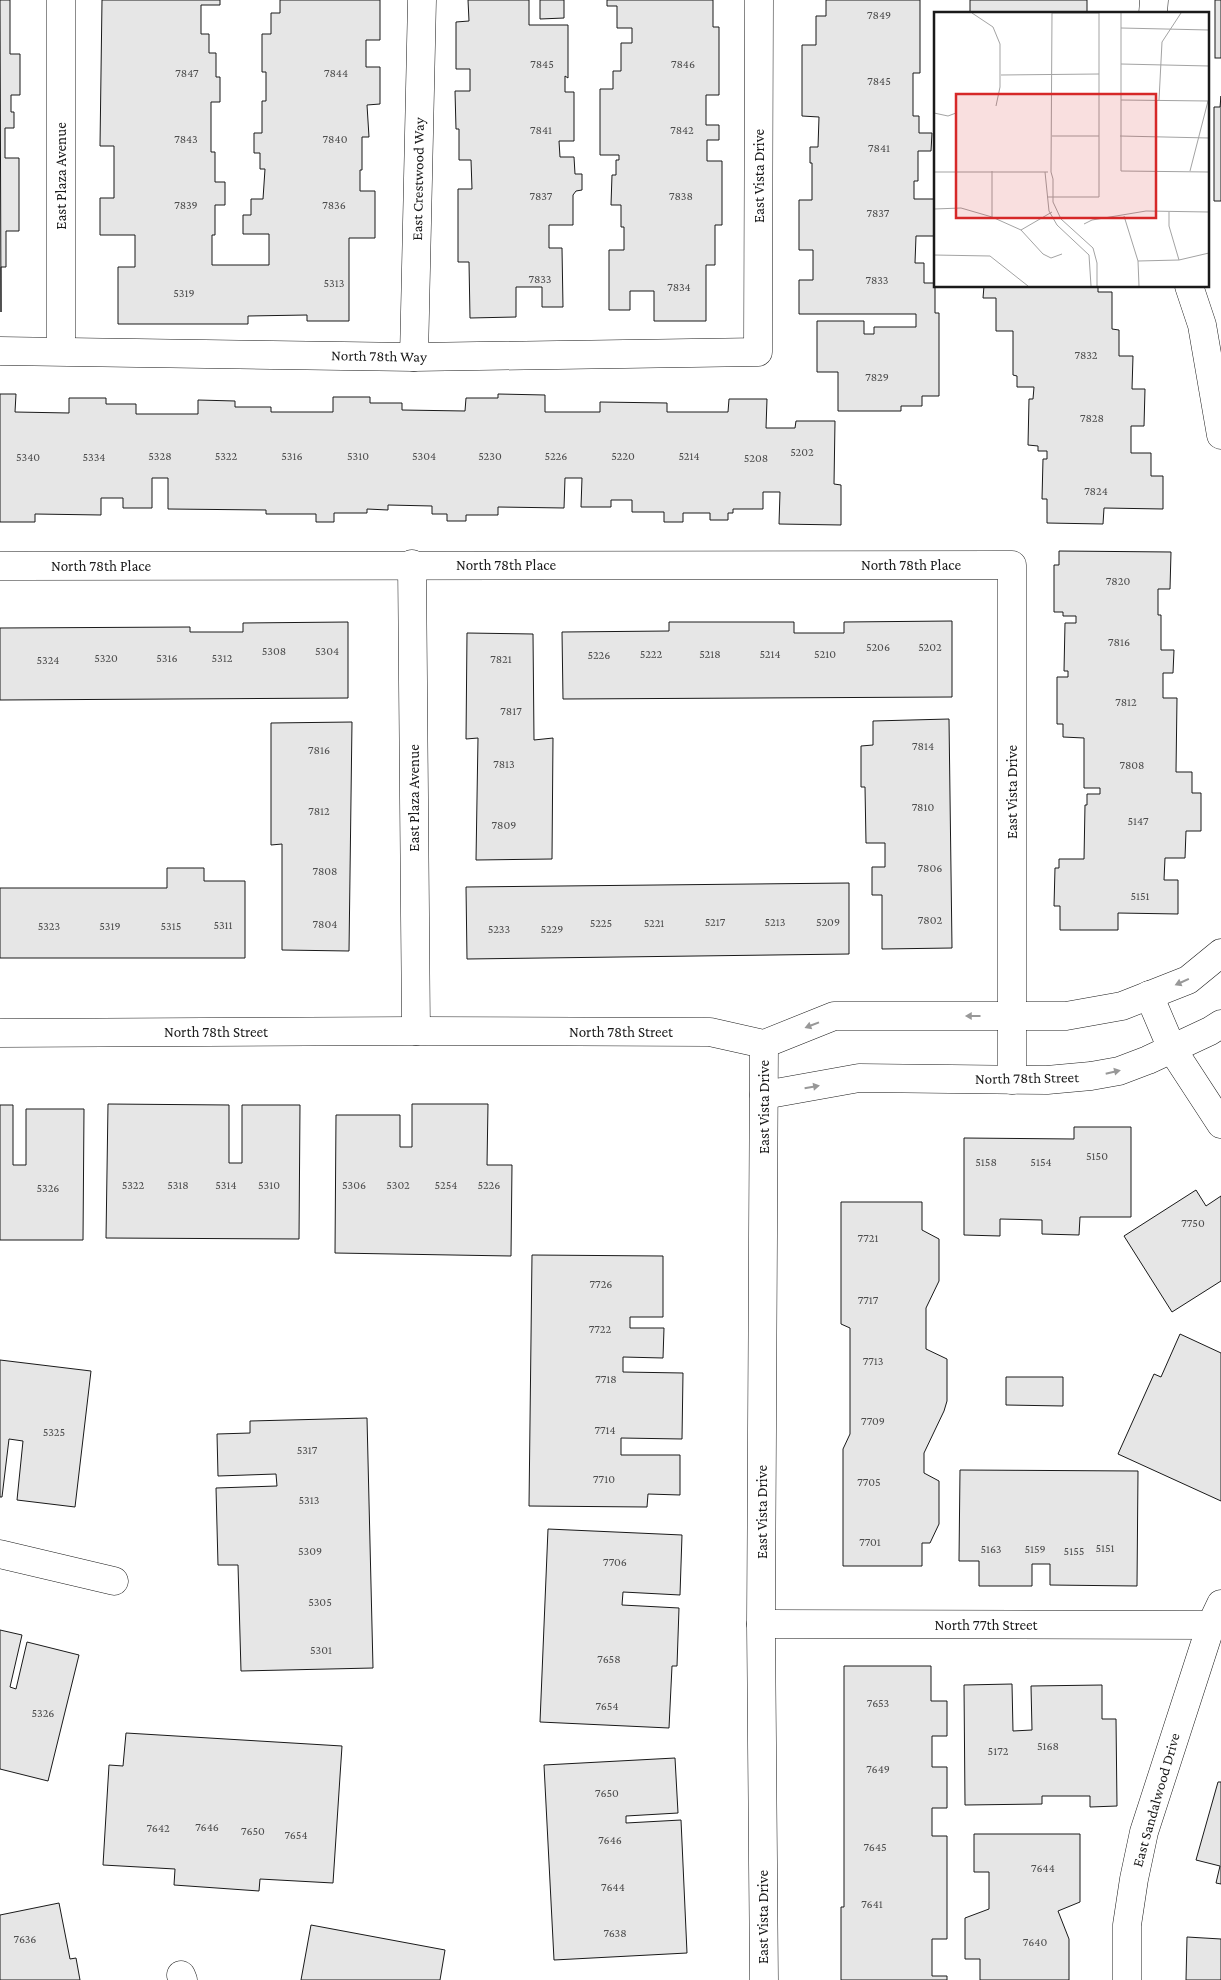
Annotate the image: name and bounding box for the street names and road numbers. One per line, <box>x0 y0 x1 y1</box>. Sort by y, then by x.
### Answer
street label: East Crestwood Way <box>409 117 428 241</box>
street label: East Plaza Avenue <box>53 122 69 230</box>
street label: East Vista Drive <box>751 129 767 223</box>
street label: North 78th Way <box>331 347 427 366</box>
street label: North 78th Place <box>456 557 557 573</box>
street label: North 78th Place <box>861 557 962 573</box>
street label: North 78th Place <box>51 558 152 574</box>
street label: East Plaza Avenue <box>406 744 422 852</box>
street label: East Vista Drive <box>1004 745 1020 839</box>
street label: North 78th Street <box>164 1024 269 1040</box>
street label: North 78th Street <box>569 1024 674 1040</box>
street label: East Vista Drive <box>756 1060 772 1154</box>
street label: North 78th Street <box>975 1069 1080 1087</box>
street label: East Vista Drive <box>754 1465 770 1559</box>
street label: North 77th Street <box>934 1617 1039 1633</box>
street label: East Sandalwood Drive <box>1129 1731 1183 1869</box>
street label: East Vista Drive <box>755 1870 771 1964</box>

